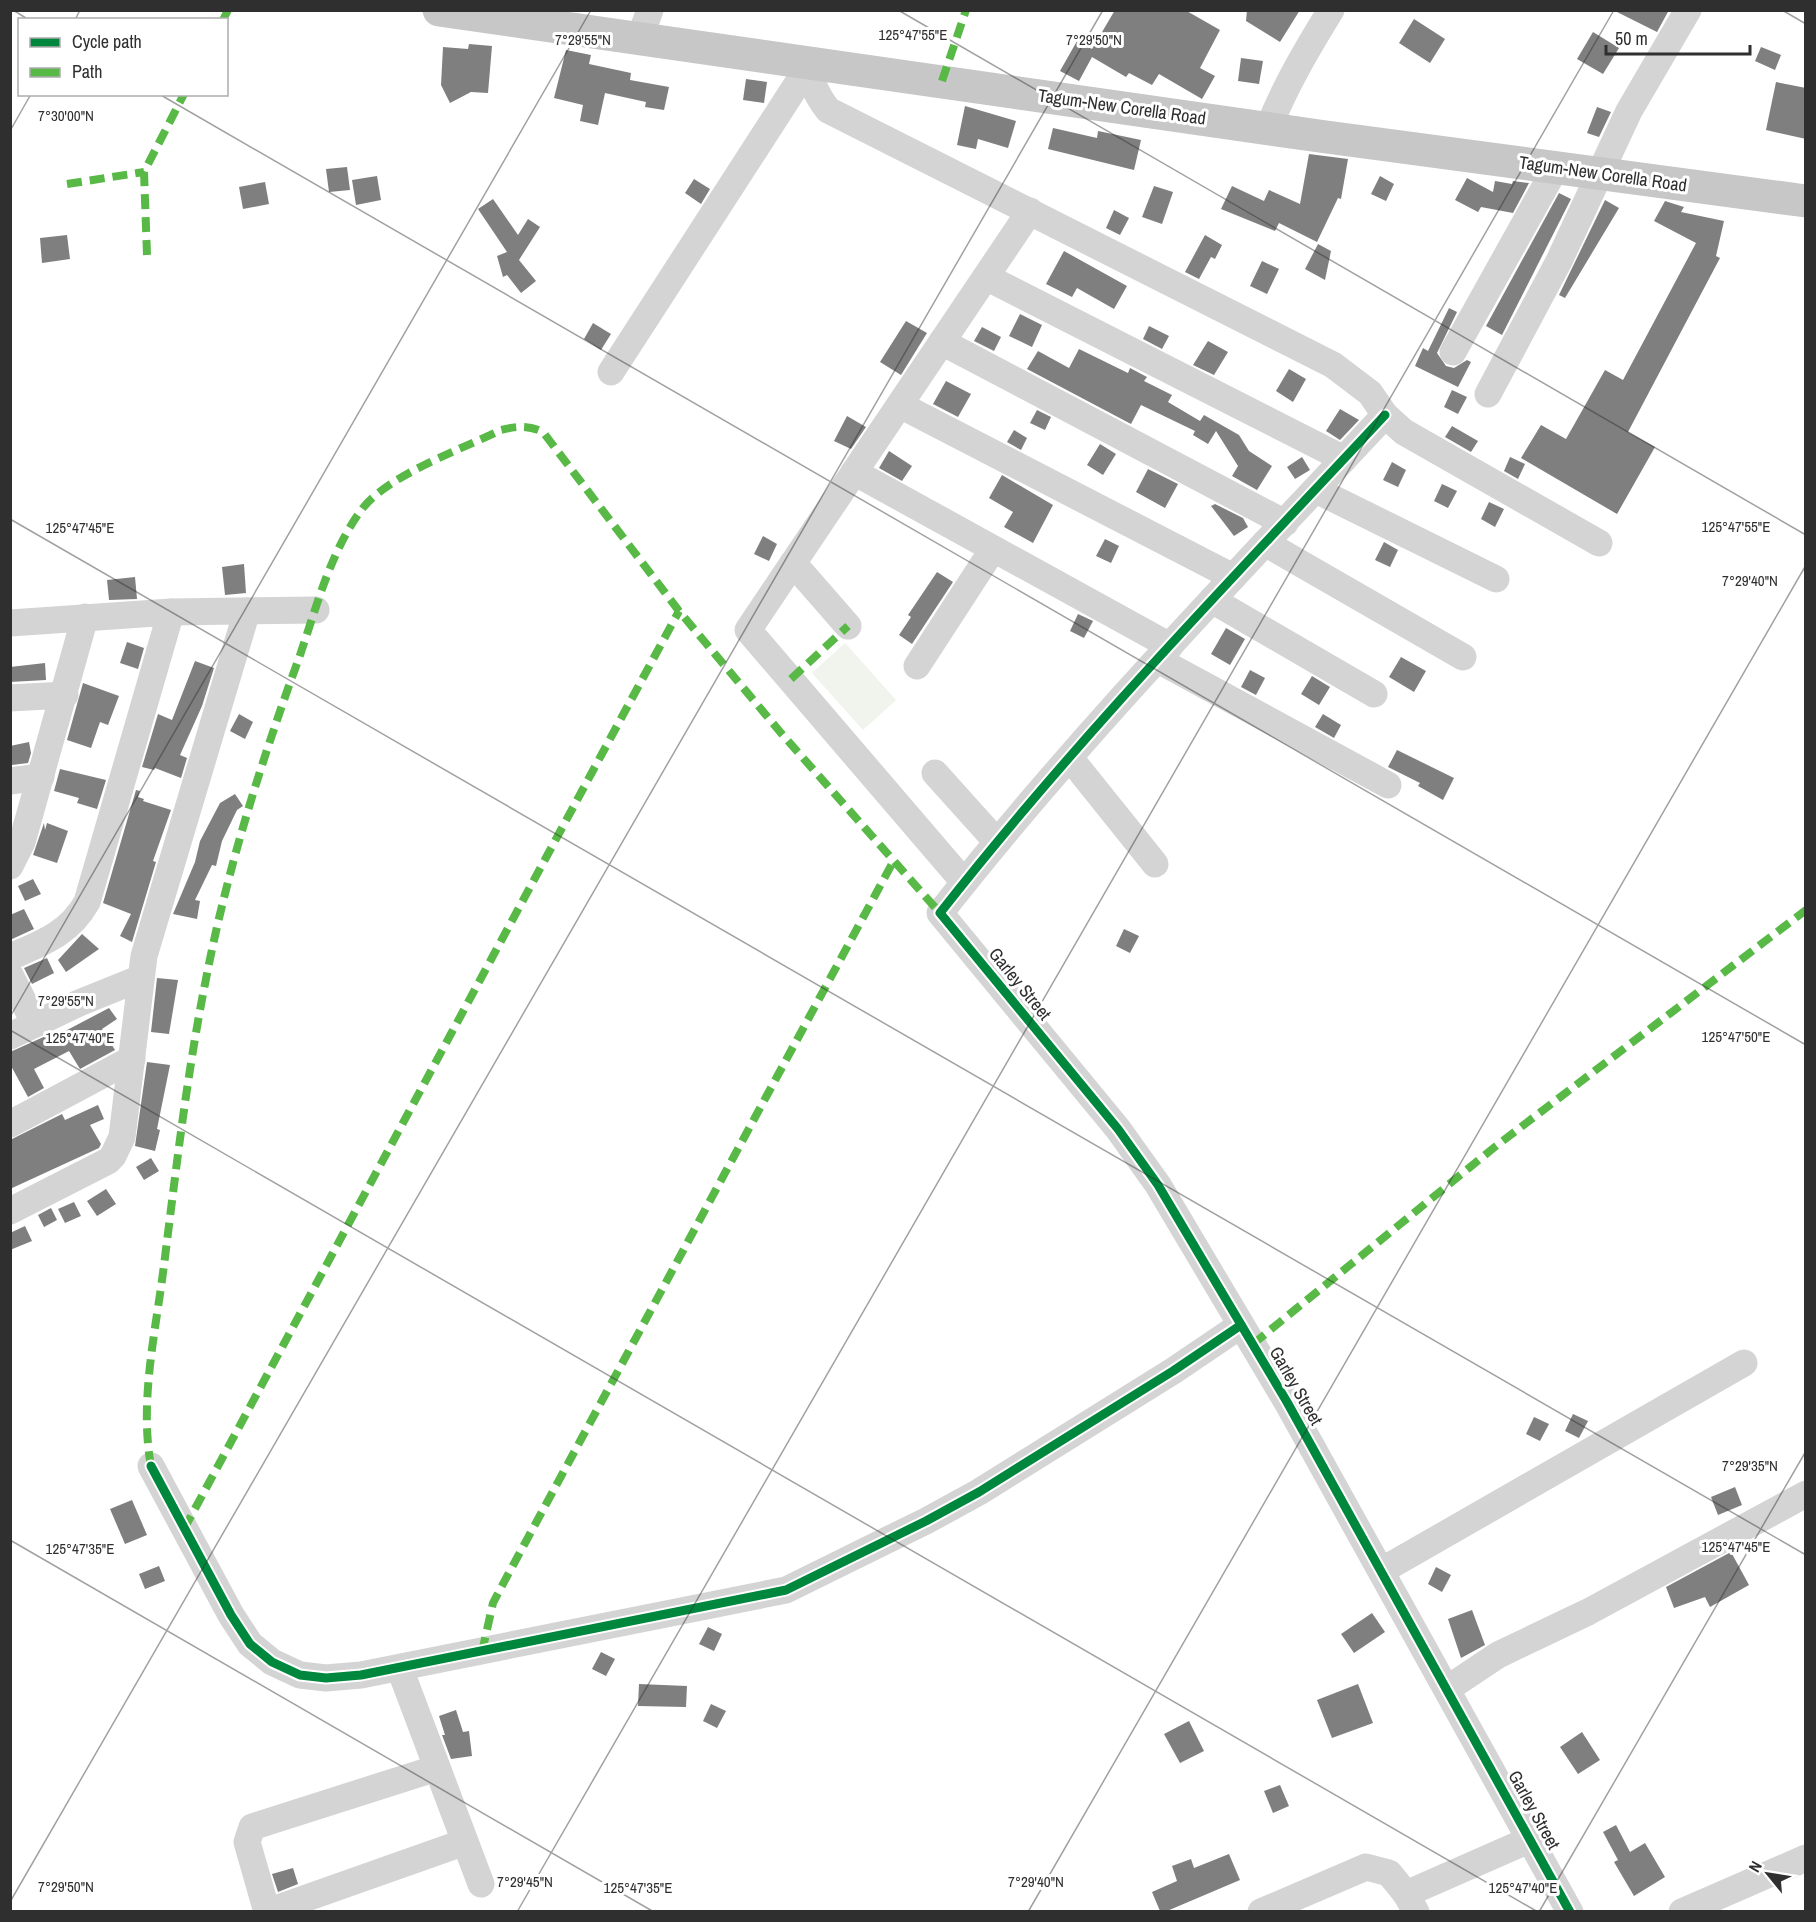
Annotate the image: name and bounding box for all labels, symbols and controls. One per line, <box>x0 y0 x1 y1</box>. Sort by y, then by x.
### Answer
legend <box>18 18 228 96</box>
scale bar <box>1606 18 1750 56</box>
text: 125°47'55"E <box>879 24 947 45</box>
text: 50 m <box>1615 26 1648 51</box>
text: Cycle path <box>72 29 142 54</box>
text: 7°29'55"N <box>555 29 611 50</box>
text: 7°29'50"N <box>1066 29 1122 50</box>
text: Path <box>72 59 102 84</box>
street label: Tagum-New Corella Road <box>1037 82 1208 131</box>
text: 7°30'00"N <box>38 105 94 126</box>
street label: Tagum-New Corella Road <box>1518 149 1689 198</box>
text: 125°47'55"E <box>1702 516 1770 537</box>
text: 125°47'45"E <box>46 517 114 538</box>
text: 7°29'40"N <box>1722 570 1778 591</box>
street label: Garley Street <box>983 942 1057 1025</box>
text: 7°29'55"N <box>38 990 94 1011</box>
text: 125°47'50"E <box>1702 1026 1770 1047</box>
text: 125°47'40"E <box>46 1027 114 1048</box>
street label: Garley Street <box>1264 1342 1329 1430</box>
text: 7°29'35"N <box>1722 1455 1778 1476</box>
text: 125°47'45"E <box>1702 1536 1770 1557</box>
text: 125°47'35"E <box>46 1538 114 1559</box>
street label: Garley Street <box>1502 1766 1566 1854</box>
north arrow <box>1738 1844 1798 1904</box>
text: N <box>1743 1857 1767 1876</box>
text: 7°29'45"N <box>497 1871 553 1892</box>
text: 7°29'40"N <box>1008 1871 1064 1892</box>
text: 7°29'50"N <box>38 1876 94 1897</box>
text: 125°47'35"E <box>604 1877 672 1898</box>
text: 125°47'40"E <box>1489 1877 1557 1898</box>

